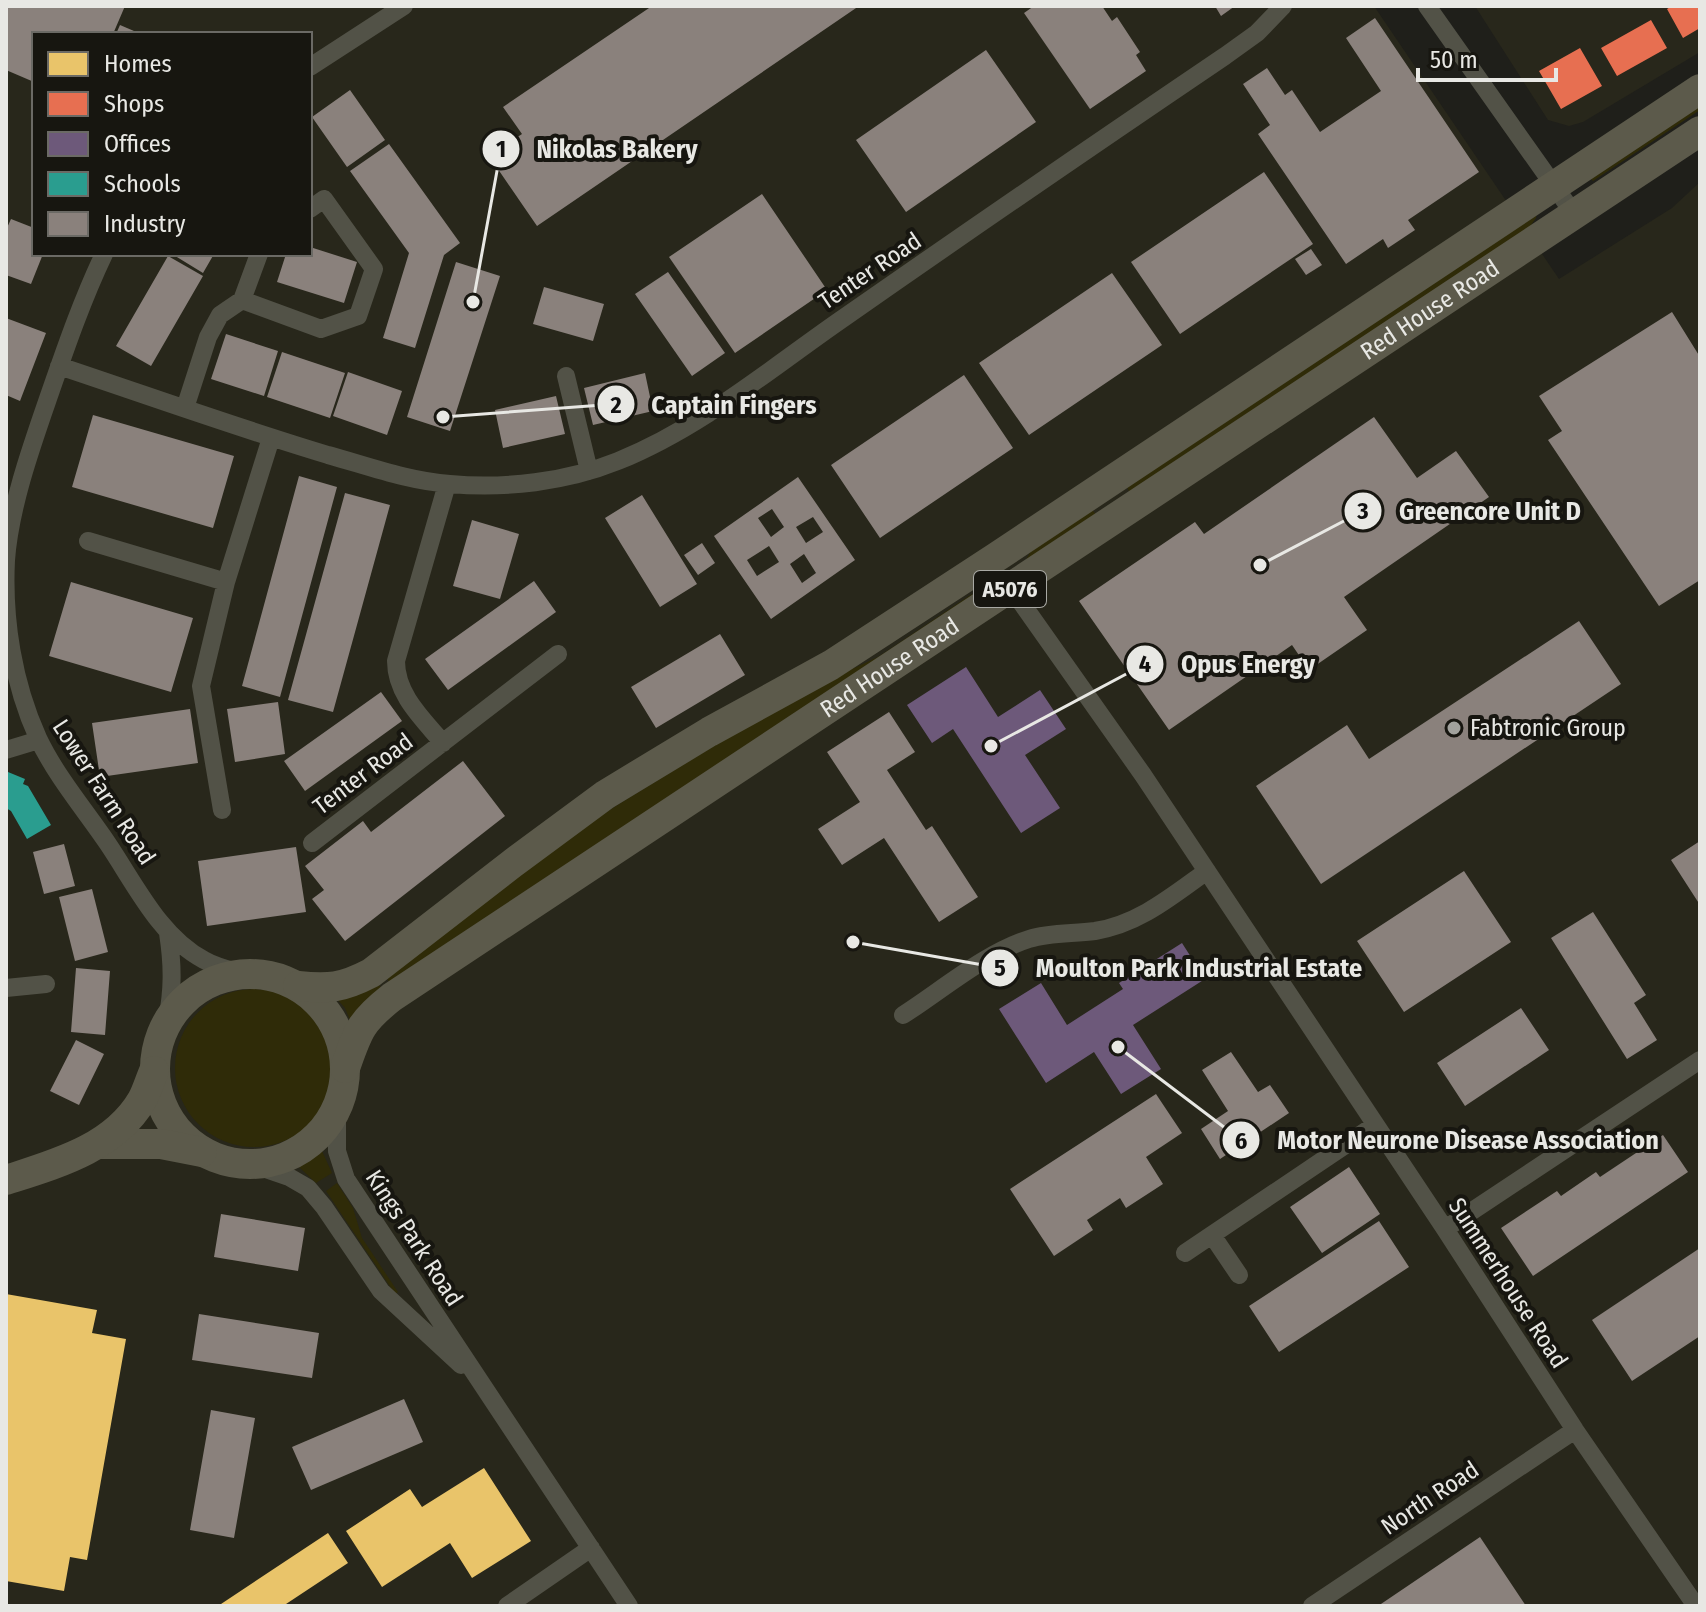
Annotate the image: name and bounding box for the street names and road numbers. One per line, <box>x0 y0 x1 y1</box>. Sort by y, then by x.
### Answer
street label: Tenter Road <box>813 227 927 315</box>
street label: Red House Road <box>1355 254 1505 366</box>
road number: A5076 <box>974 571 1046 607</box>
street label: Red House Road <box>815 612 964 723</box>
street label: Lower Farm Road <box>47 714 161 870</box>
street label: Tenter Road <box>308 727 418 821</box>
street label: Kings Park Road <box>360 1165 468 1311</box>
street label: Summerhouse Road <box>1443 1193 1573 1373</box>
street label: North Road <box>1376 1455 1484 1541</box>

